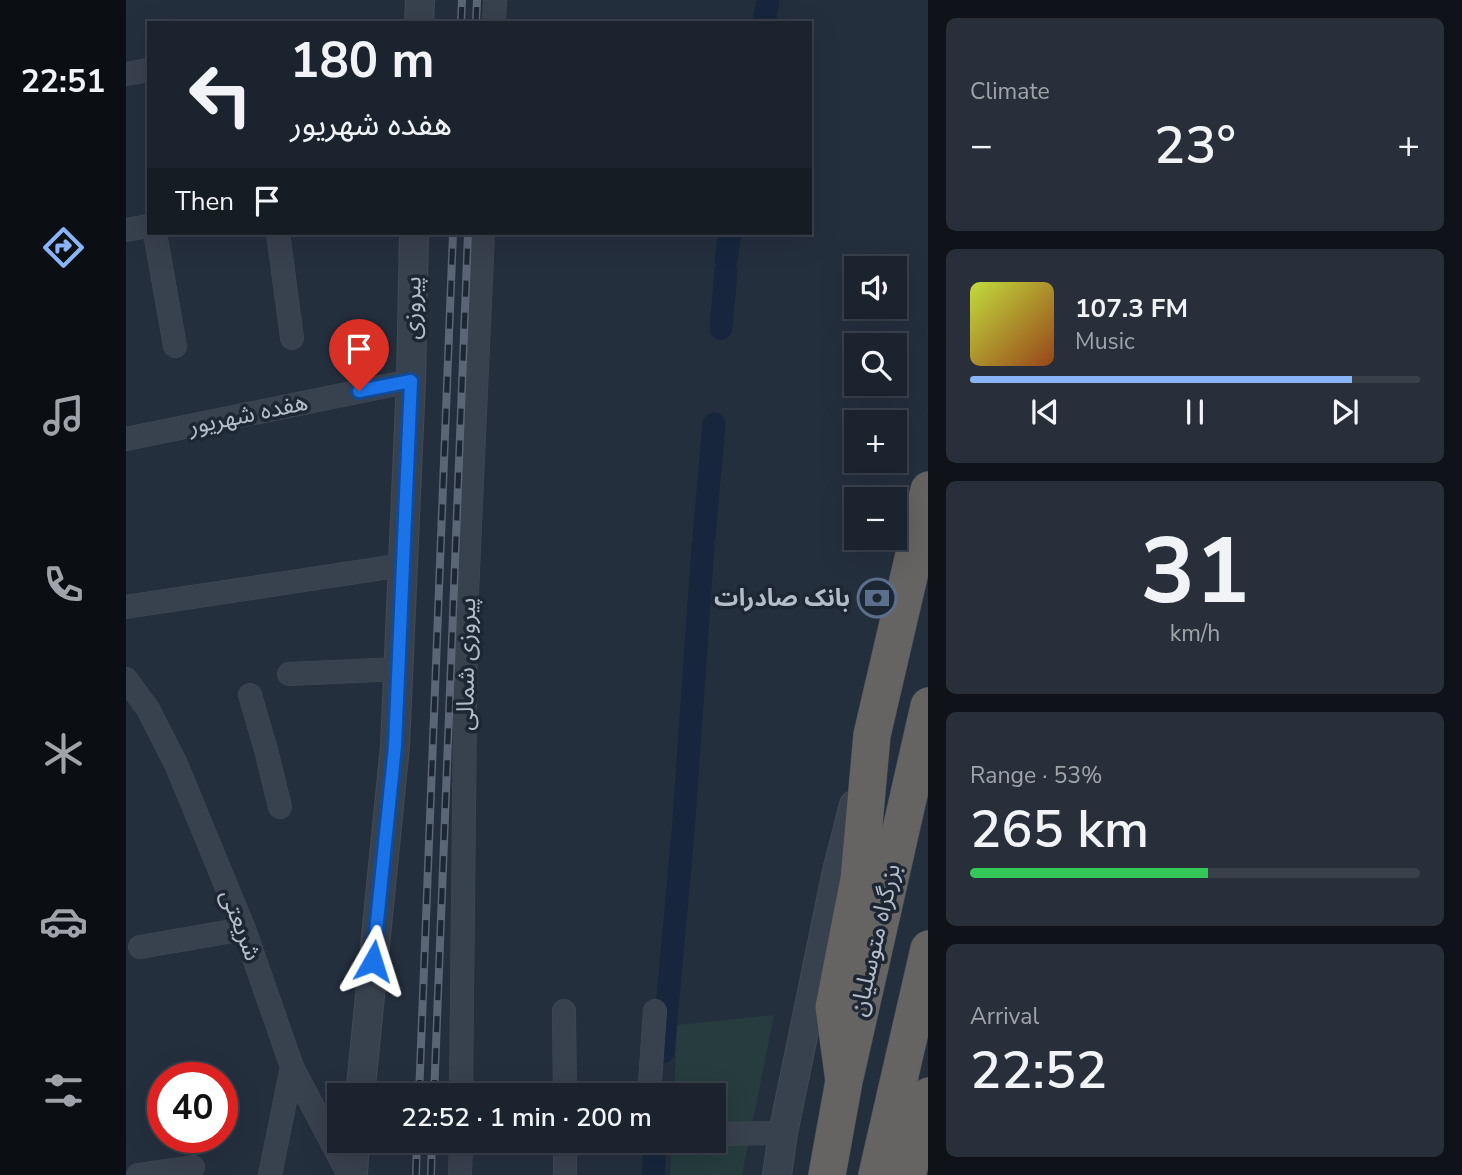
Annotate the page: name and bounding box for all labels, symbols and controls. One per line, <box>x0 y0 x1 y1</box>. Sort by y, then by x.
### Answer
text: 180 m <box>290 27 434 94</box>
icon: left <box>175 49 266 140</box>
text: 22:51 <box>21 60 105 103</box>
text: Climate <box>970 76 1050 107</box>
text: هفده شهریور <box>290 103 452 146</box>
text: 23° <box>1154 110 1236 181</box>
text: − <box>970 120 993 171</box>
text: + <box>1397 120 1420 171</box>
icon: arrive <box>248 182 286 220</box>
text: Then <box>175 184 234 219</box>
icon: directions <box>39 223 88 272</box>
map controls <box>844 256 907 550</box>
button: sound <box>844 256 907 319</box>
street label: پیروزی <box>395 276 429 340</box>
text: 107.3 FM <box>1075 291 1188 326</box>
pin <box>329 319 389 391</box>
text: Music <box>1075 326 1135 357</box>
icon: arrive <box>340 330 378 368</box>
button: search <box>844 333 907 396</box>
street label: هفده شهریور <box>184 386 311 442</box>
icon: music <box>39 391 88 440</box>
icon: previous <box>1026 393 1064 431</box>
icon: pause <box>1176 393 1214 431</box>
icon: next <box>1326 393 1364 431</box>
button: + <box>844 410 907 473</box>
button: − <box>844 487 907 550</box>
text: 31 <box>1140 510 1250 634</box>
icon: phone <box>39 560 88 609</box>
bank icon: بانک صادرات <box>856 577 898 619</box>
place label: بانک صادرات <box>714 582 850 614</box>
street label: پیروزی شمالی <box>449 597 483 731</box>
text: km/h <box>1170 618 1220 649</box>
icon: climate <box>39 729 88 778</box>
text: Range · 53% <box>970 760 1102 791</box>
text: 265 km <box>970 794 1149 865</box>
street label: بزرگراه متوسلیان <box>842 861 908 1019</box>
street label: شریعتی <box>213 885 269 965</box>
icon: car <box>39 897 88 946</box>
position arrow <box>336 924 410 998</box>
text: Arrival <box>970 1001 1039 1032</box>
text: 22:52 <box>970 1035 1107 1106</box>
speed limit sign: 40 <box>147 1062 238 1153</box>
icon: filters <box>39 1066 88 1115</box>
text: 22:52 · 1 min · 200 m <box>401 1100 652 1135</box>

